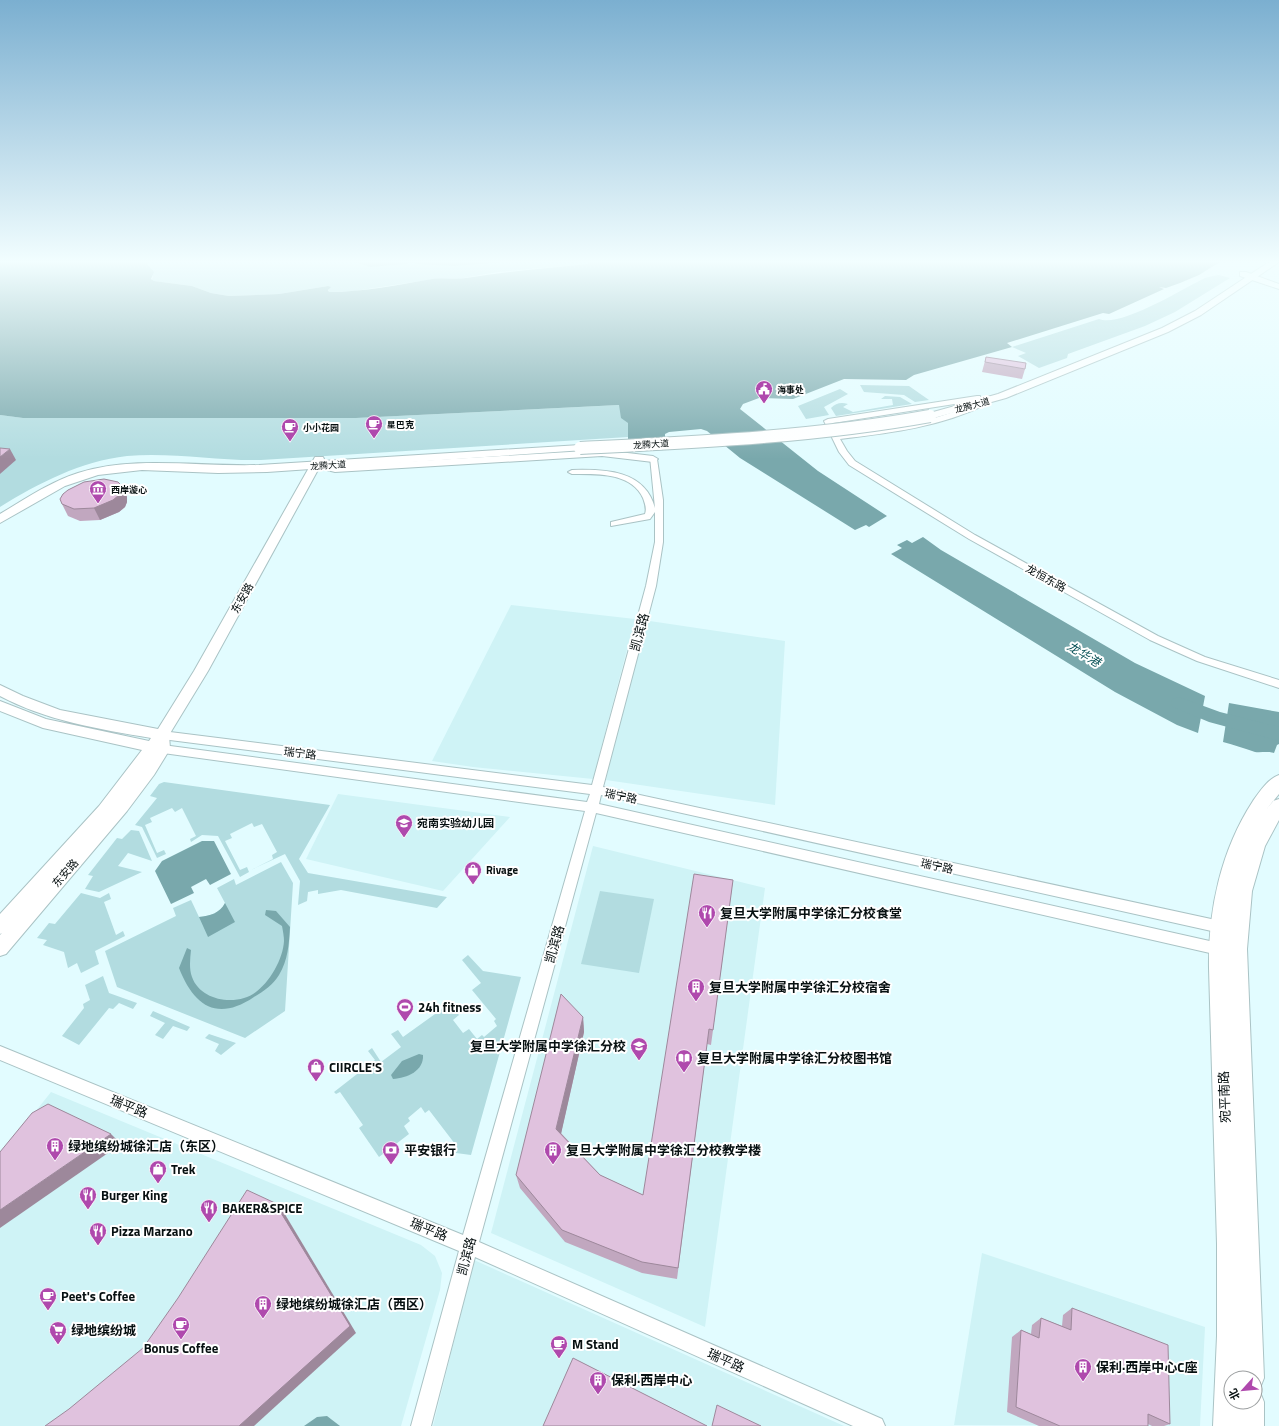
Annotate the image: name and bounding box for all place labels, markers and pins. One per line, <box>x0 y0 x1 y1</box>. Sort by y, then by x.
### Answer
public building icon: 海事处 <box>754 379 774 404</box>
place label: 海事处 <box>777 383 804 396</box>
cafe icon: 星巴克 <box>364 414 384 439</box>
cafe icon: 小小花园 <box>280 417 300 442</box>
place label: 星巴克 <box>387 418 414 431</box>
place label: 小小花园 <box>303 421 339 434</box>
museum icon: 西岸漩心 <box>88 479 108 504</box>
place label: 西岸漩心 <box>111 483 147 496</box>
school or university icon: 宛南实验幼儿园 <box>394 813 414 838</box>
place label: 宛南实验幼儿园 <box>417 815 494 831</box>
shop icon: Rivage <box>463 860 483 885</box>
place label: Rivage <box>486 862 519 878</box>
restaurant icon: 复旦大学附属中学徐汇分校食堂 <box>697 903 717 928</box>
place label: 复旦大学附属中学徐汇分校食堂 <box>720 903 902 923</box>
building icon: 复旦大学附属中学徐汇分校宿舍 <box>686 977 706 1002</box>
place label: 复旦大学附属中学徐汇分校宿舍 <box>709 977 891 997</box>
sports icon: 24h fitness <box>395 997 415 1022</box>
place label: 24h fitness <box>418 997 481 1017</box>
place label: 复旦大学附属中学徐汇分校 <box>470 1036 626 1056</box>
school or university icon: 复旦大学附属中学徐汇分校 <box>629 1036 649 1061</box>
library icon: 复旦大学附属中学徐汇分校图书馆 <box>674 1048 694 1073</box>
place label: 复旦大学附属中学徐汇分校图书馆 <box>697 1048 892 1068</box>
shop icon: CIIRCLE'S <box>306 1057 326 1082</box>
place label: CIIRCLE'S <box>329 1057 382 1077</box>
building icon: 绿地缤纷城徐汇店（东区） <box>45 1136 65 1161</box>
place label: 绿地缤纷城徐汇店（东区） <box>68 1136 224 1156</box>
bank icon: 平安银行 <box>381 1140 401 1165</box>
place label: 平安银行 <box>404 1140 456 1160</box>
building icon: 复旦大学附属中学徐汇分校教学楼 <box>543 1140 563 1165</box>
place label: 复旦大学附属中学徐汇分校教学楼 <box>566 1140 761 1160</box>
shop icon: Trek <box>148 1159 168 1184</box>
place label: Trek <box>171 1159 196 1179</box>
restaurant icon: Burger King <box>78 1185 98 1210</box>
place label: Burger King <box>101 1185 167 1205</box>
restaurant icon: BAKER&SPICE <box>199 1198 219 1223</box>
place label: BAKER&SPICE <box>222 1198 302 1218</box>
restaurant icon: Pizza Marzano <box>88 1221 108 1246</box>
place label: Pizza Marzano <box>111 1221 193 1241</box>
cafe icon: Peet's Coffee <box>38 1286 58 1311</box>
place label: Peet's Coffee <box>61 1286 135 1306</box>
building icon: 绿地缤纷城徐汇店（西区） <box>253 1294 273 1319</box>
place label: 绿地缤纷城徐汇店（西区） <box>276 1294 432 1314</box>
cafe icon: Bonus Coffee <box>171 1315 191 1340</box>
supermarket icon: 绿地缤纷城 <box>48 1320 68 1345</box>
place label: 绿地缤纷城 <box>71 1320 136 1340</box>
cafe icon: M Stand <box>549 1334 569 1359</box>
place label: M Stand <box>572 1334 619 1354</box>
place label: Bonus Coffee <box>144 1338 219 1358</box>
building icon: 保利·西岸中心C座 <box>1073 1357 1093 1382</box>
place label: 保利·西岸中心C座 <box>1096 1357 1197 1377</box>
building icon: 保利·西岸中心 <box>588 1370 608 1395</box>
place label: 保利·西岸中心 <box>611 1370 692 1390</box>

